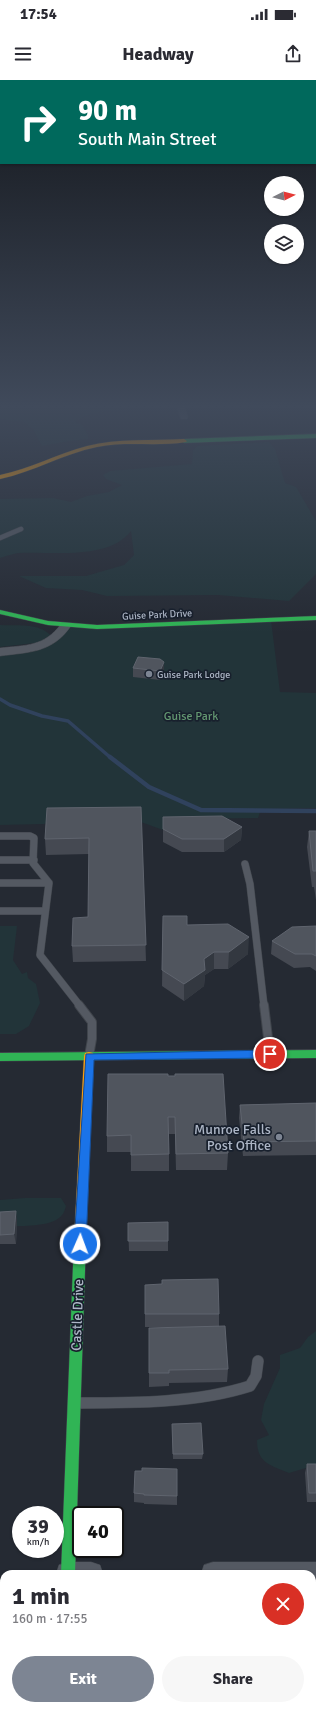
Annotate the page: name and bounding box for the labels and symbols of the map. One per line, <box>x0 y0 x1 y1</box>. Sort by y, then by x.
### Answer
north arrow <box>264 176 304 216</box>
street label: Guise Park Drive <box>122 607 192 623</box>
marker: Guise Park Lodge <box>144 669 154 679</box>
place label: Guise Park Lodge <box>157 669 230 681</box>
park label: Guise Park <box>164 709 218 724</box>
pin <box>253 1037 287 1071</box>
place label: Munroe Falls Post Office <box>194 1121 271 1154</box>
marker: Munroe Falls Post Office <box>274 1132 284 1142</box>
position arrow <box>59 1223 101 1265</box>
street label: Castle Drive <box>68 1279 87 1351</box>
speed limit sign: 40 <box>72 1506 124 1558</box>

